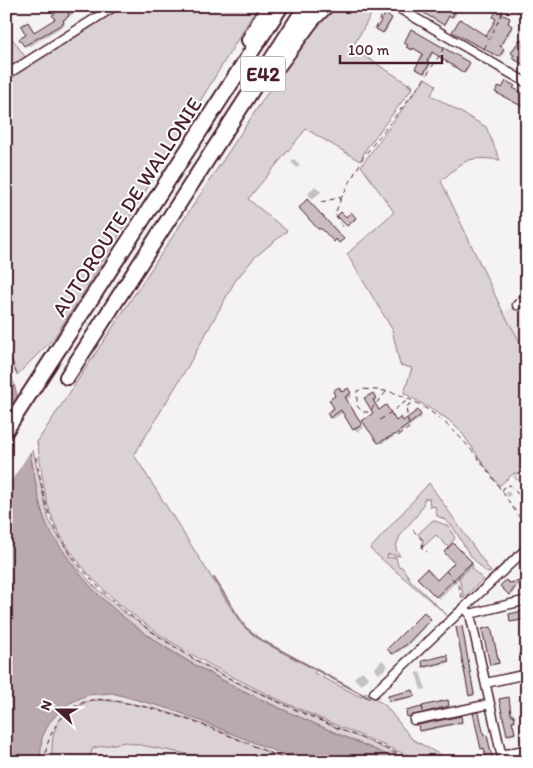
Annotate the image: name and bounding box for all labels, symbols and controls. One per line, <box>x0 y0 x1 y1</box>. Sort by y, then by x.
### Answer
scale bar <box>340 32 443 64</box>
text: 100 m <box>348 41 390 59</box>
road number: E42 <box>240 56 286 92</box>
street label: AUTOROUTE DE WALLONIE <box>46 92 207 321</box>
north arrow <box>32 686 82 736</box>
text: N <box>37 698 56 713</box>

